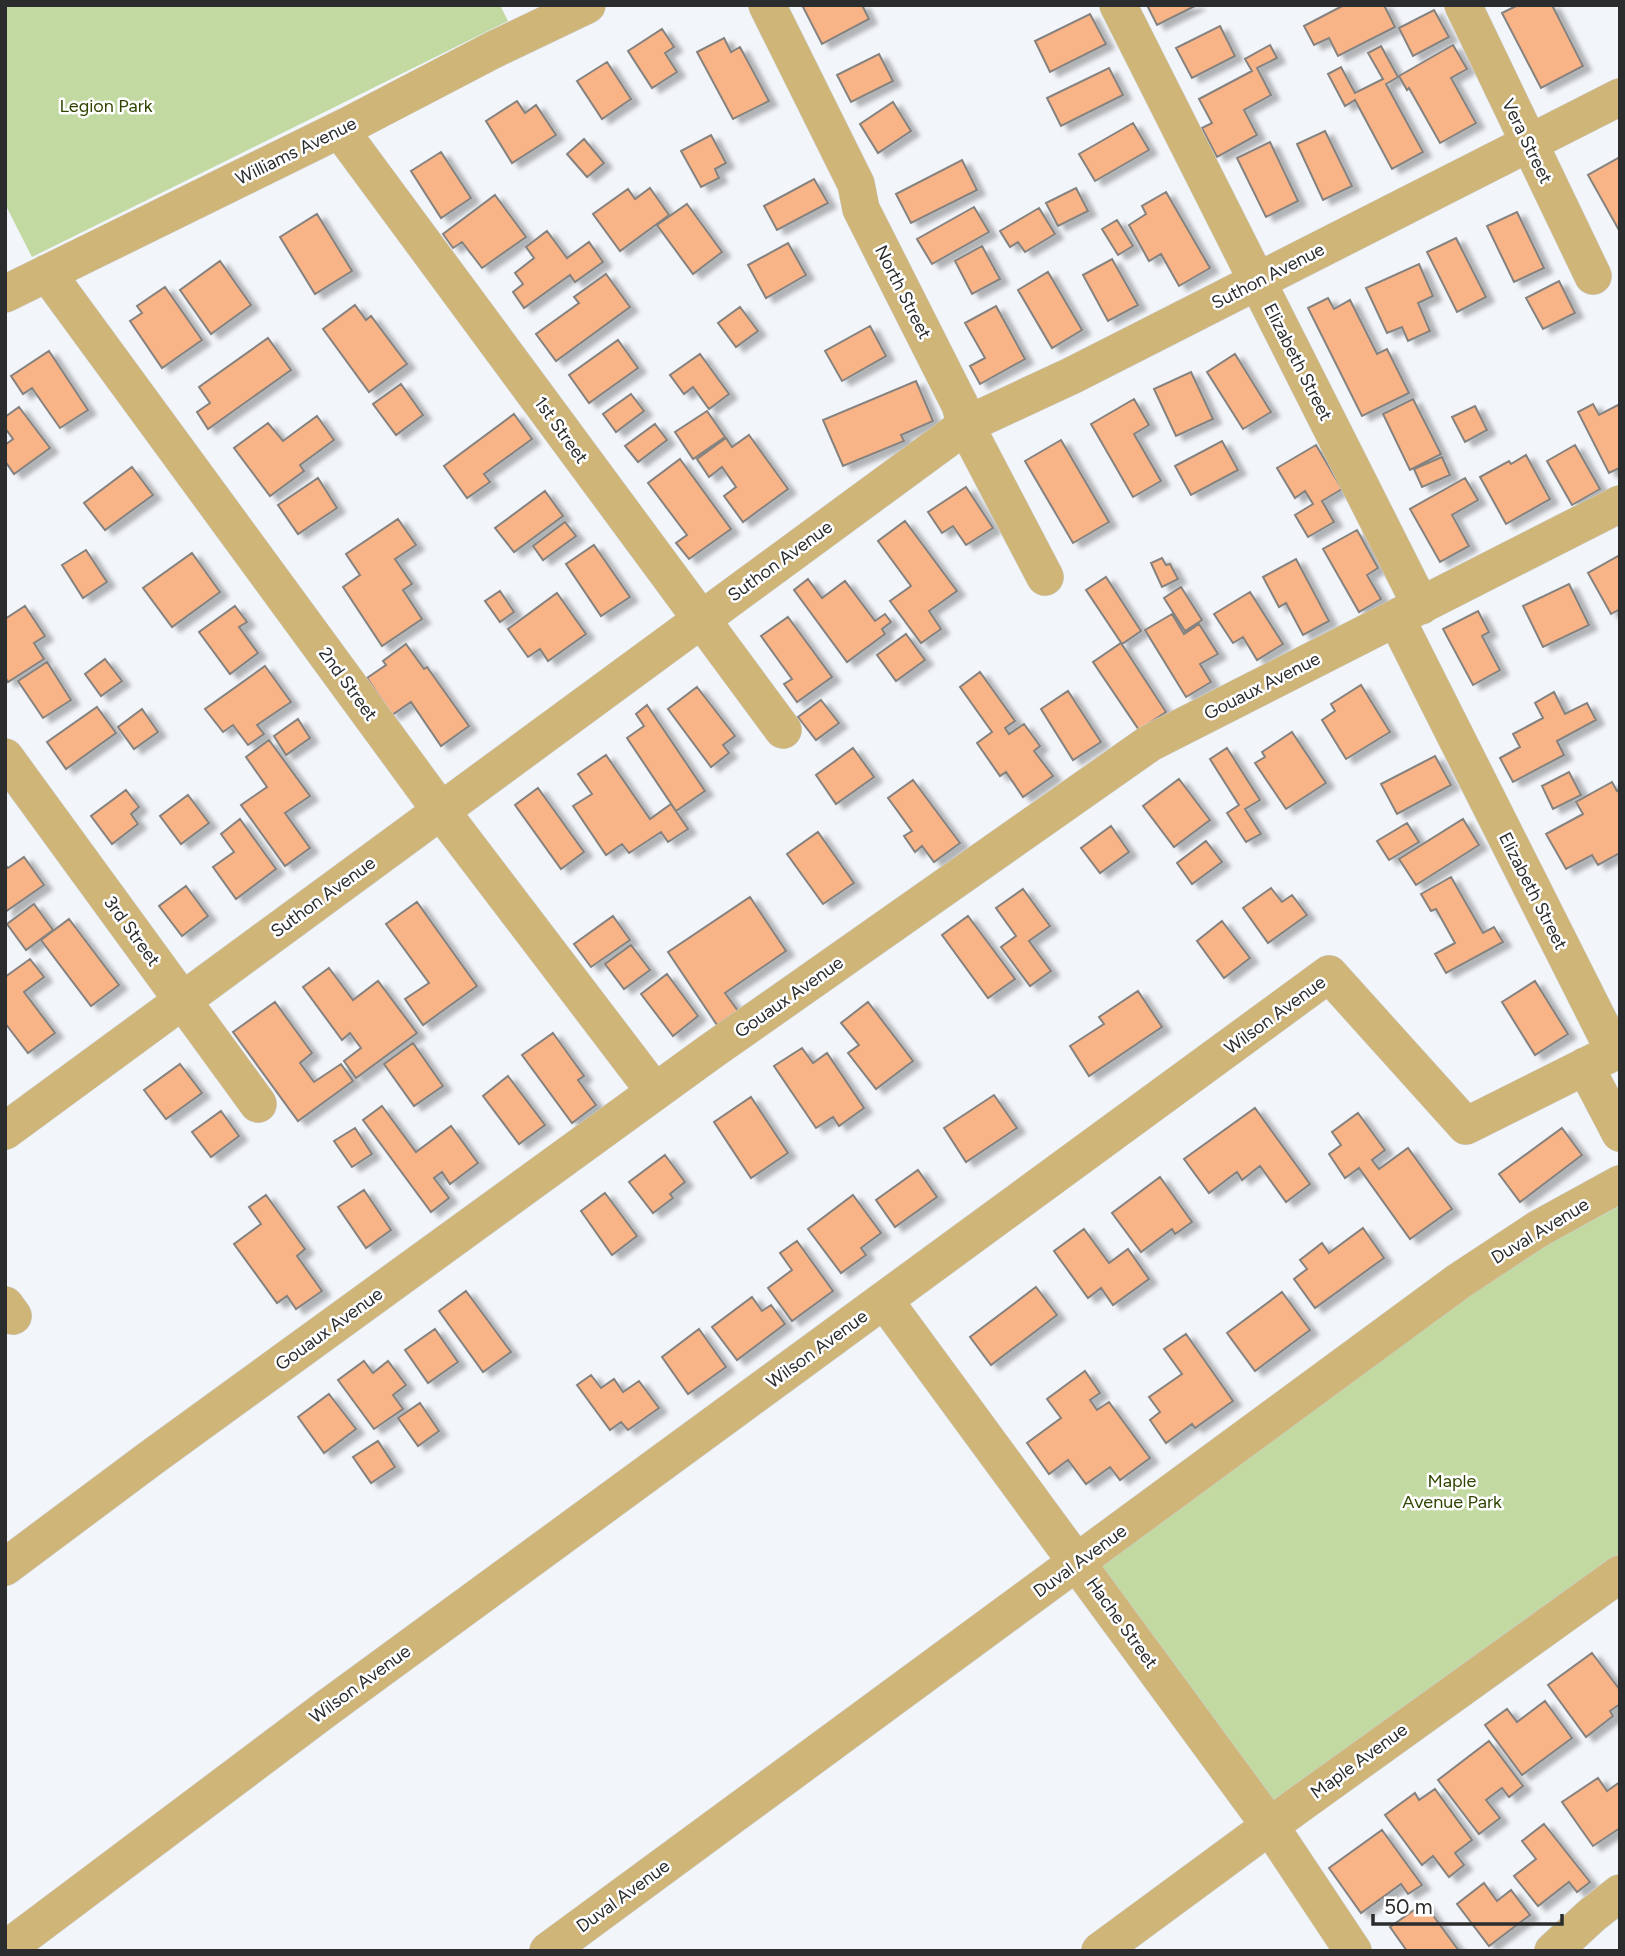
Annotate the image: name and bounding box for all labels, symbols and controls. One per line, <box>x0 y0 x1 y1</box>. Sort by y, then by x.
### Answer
park label: Legion Park <box>59 95 153 117</box>
street label: Vera Street <box>1497 95 1557 187</box>
street label: Williams Avenue <box>232 112 360 190</box>
street label: Suthon Avenue <box>1208 238 1328 314</box>
street label: North Street <box>870 241 936 343</box>
street label: Elizabeth Street <box>1259 300 1337 425</box>
street label: 1st Street <box>529 392 593 468</box>
street label: Suthon Avenue <box>723 516 837 606</box>
street label: 2nd Street <box>314 643 382 725</box>
street label: Gouaux Avenue <box>1200 647 1324 725</box>
street label: Elizabeth Street <box>1494 829 1572 954</box>
street label: Suthon Avenue <box>266 852 380 942</box>
street label: 3rd Street <box>99 892 165 970</box>
street label: Gouaux Avenue <box>731 951 848 1043</box>
street label: Wilson Avenue <box>1220 971 1330 1059</box>
street label: Duval Avenue <box>1487 1193 1593 1269</box>
street label: Gouaux Avenue <box>271 1283 387 1375</box>
street label: Wilson Avenue <box>762 1305 872 1393</box>
park label: Maple Avenue Park <box>1402 1470 1502 1513</box>
street label: Duval Avenue <box>1029 1520 1131 1602</box>
street label: Hache Street <box>1082 1573 1163 1673</box>
street label: Wilson Avenue <box>305 1640 415 1728</box>
street label: Maple Avenue <box>1306 1718 1412 1803</box>
street label: Duval Avenue <box>572 1855 674 1937</box>
scale bar <box>1373 1882 1562 1926</box>
text: 50 m <box>1384 1894 1433 1919</box>

